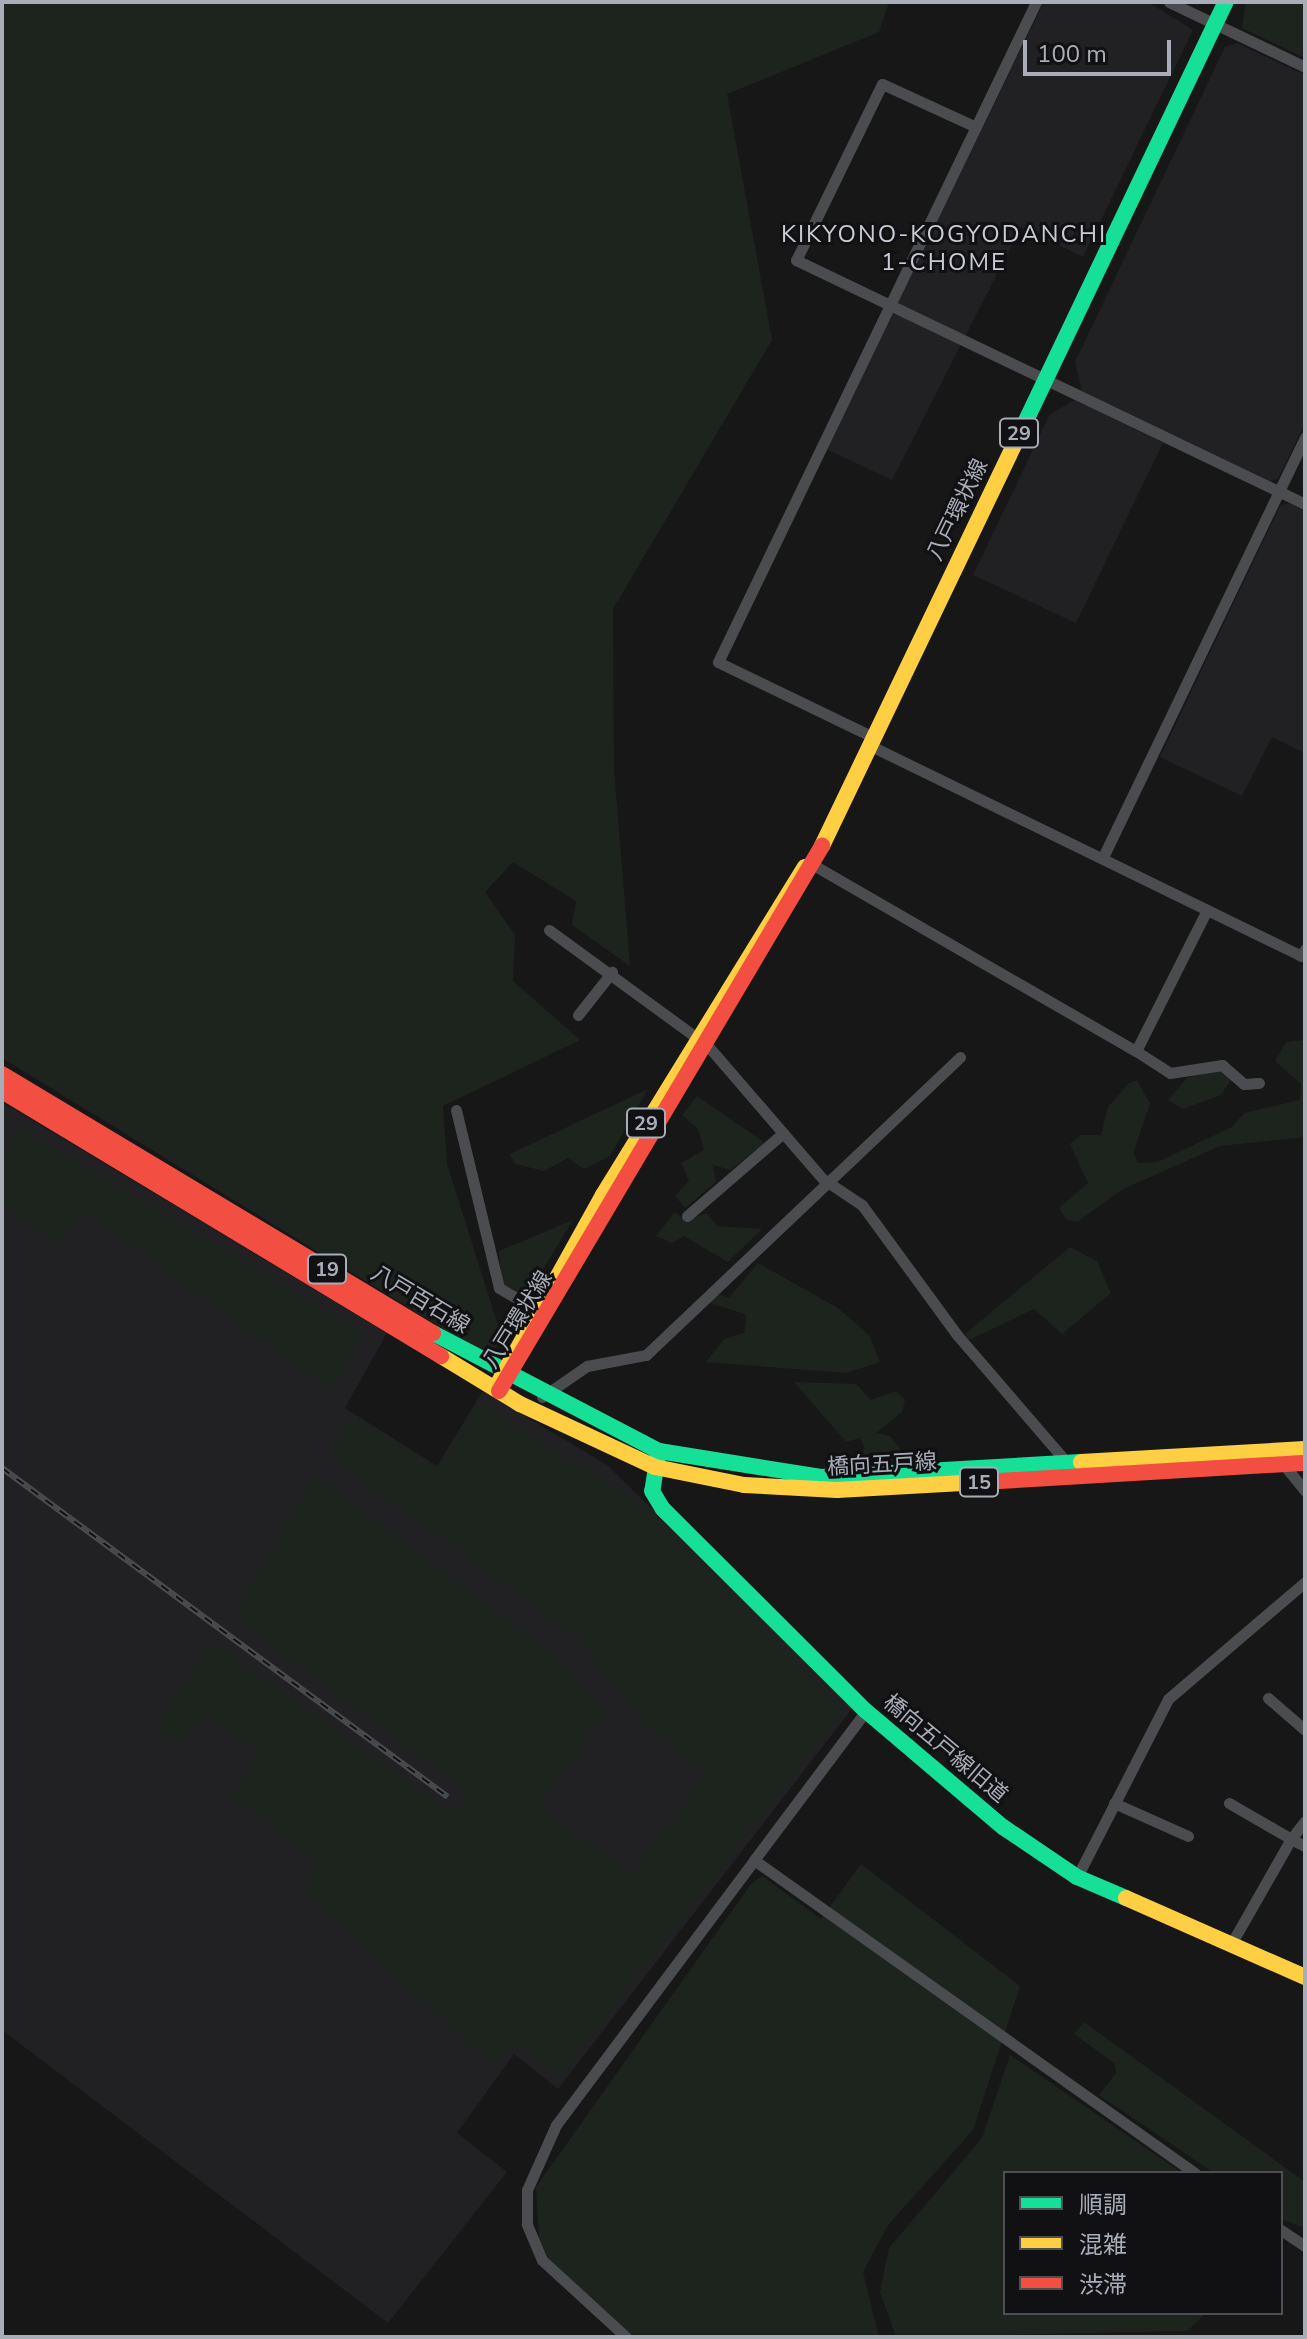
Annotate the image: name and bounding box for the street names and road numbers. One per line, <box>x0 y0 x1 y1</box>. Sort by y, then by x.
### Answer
road number: 29 <box>999 417 1039 449</box>
street label: 八戸環状線 <box>922 455 994 565</box>
road number: 29 <box>626 1107 666 1139</box>
road number: 19 <box>307 1253 347 1285</box>
street label: 八戸百石線 <box>366 1260 474 1340</box>
street label: 八戸環状線 <box>478 1266 558 1374</box>
street label: 橋向五戸線 <box>826 1449 938 1481</box>
road number: 15 <box>959 1466 999 1498</box>
street label: 橋向五戸線旧道 <box>878 1689 1012 1809</box>

